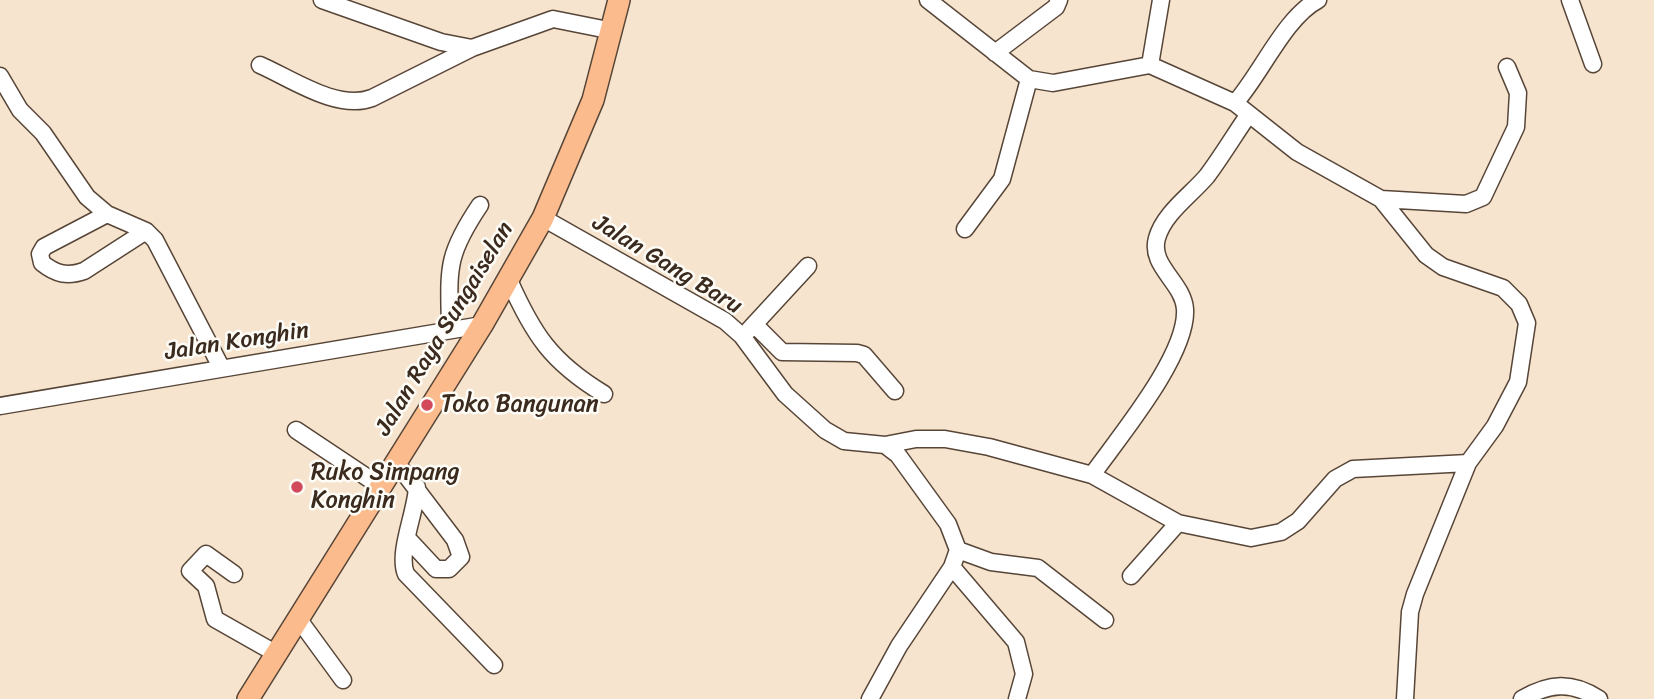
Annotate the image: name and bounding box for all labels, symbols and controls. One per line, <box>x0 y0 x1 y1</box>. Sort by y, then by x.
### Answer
street label: Jalan Gang Baru <box>587 209 747 321</box>
street label: Jalan Raya Sungaiselan <box>370 217 520 441</box>
street label: Jalan Konghin <box>163 316 311 368</box>
place label: Toko Bangunan <box>441 391 599 419</box>
marker: Toko Bangunan <box>419 397 435 413</box>
place label: Ruko Simpang Konghin <box>311 459 460 515</box>
marker: Ruko Simpang Konghin <box>289 479 305 495</box>

